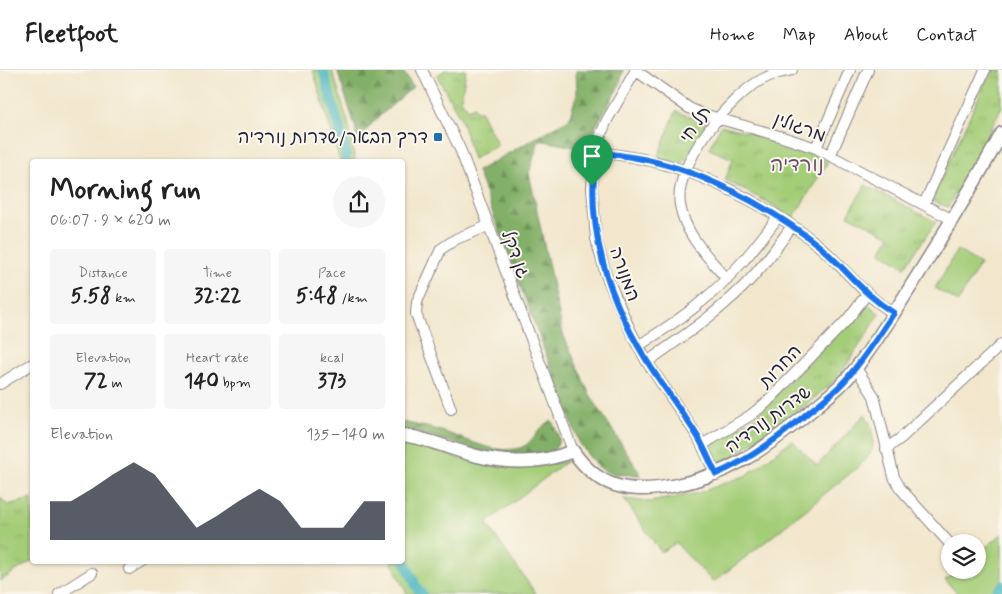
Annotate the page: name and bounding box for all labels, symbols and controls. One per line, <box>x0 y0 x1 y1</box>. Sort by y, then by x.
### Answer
text: Fleetfoot <box>25 19 118 50</box>
text: Home <box>710 23 755 47</box>
text: Map <box>783 23 816 47</box>
text: About <box>844 23 888 47</box>
text: Contact <box>916 23 977 47</box>
street label: תל חי <box>675 101 717 148</box>
street label: מרגולין <box>770 107 829 148</box>
place label: דרך הבאר/שדרות נורדיה <box>238 126 428 150</box>
marker: דרך הבאר/שדרות נורדיה <box>432 131 444 143</box>
pin <box>571 135 613 186</box>
icon: arrive <box>578 142 606 170</box>
district label: נורדיה <box>770 152 824 179</box>
text: Morning run <box>50 172 201 209</box>
button: share <box>333 176 385 228</box>
text: 06:07 · 9 × 620 m <box>50 210 171 231</box>
street label: גן דקל <box>495 227 535 282</box>
street label: המנורה <box>603 244 645 305</box>
text: Distance <box>79 264 128 282</box>
text: Time <box>203 264 232 282</box>
text: Pace <box>318 264 346 282</box>
text: 5.58 <box>71 282 112 310</box>
text: 32:22 <box>194 282 241 310</box>
text: 5:48 <box>296 282 338 310</box>
text: km <box>112 289 136 307</box>
text: /km <box>338 289 368 307</box>
street label: החרות <box>753 340 807 394</box>
text: Elevation <box>76 349 131 367</box>
text: Heart rate <box>186 349 249 367</box>
text: kcal <box>320 349 344 367</box>
text: 72 <box>84 367 108 395</box>
text: 140 <box>184 367 219 395</box>
text: 373 <box>318 367 346 395</box>
text: m <box>108 374 123 392</box>
text: bpm <box>219 374 251 392</box>
street label: שדרות נורדיה <box>721 380 816 459</box>
text: Elevation <box>50 424 113 445</box>
text: 135–140 m <box>306 424 385 445</box>
map controls <box>941 534 986 579</box>
button: layers <box>941 534 986 579</box>

